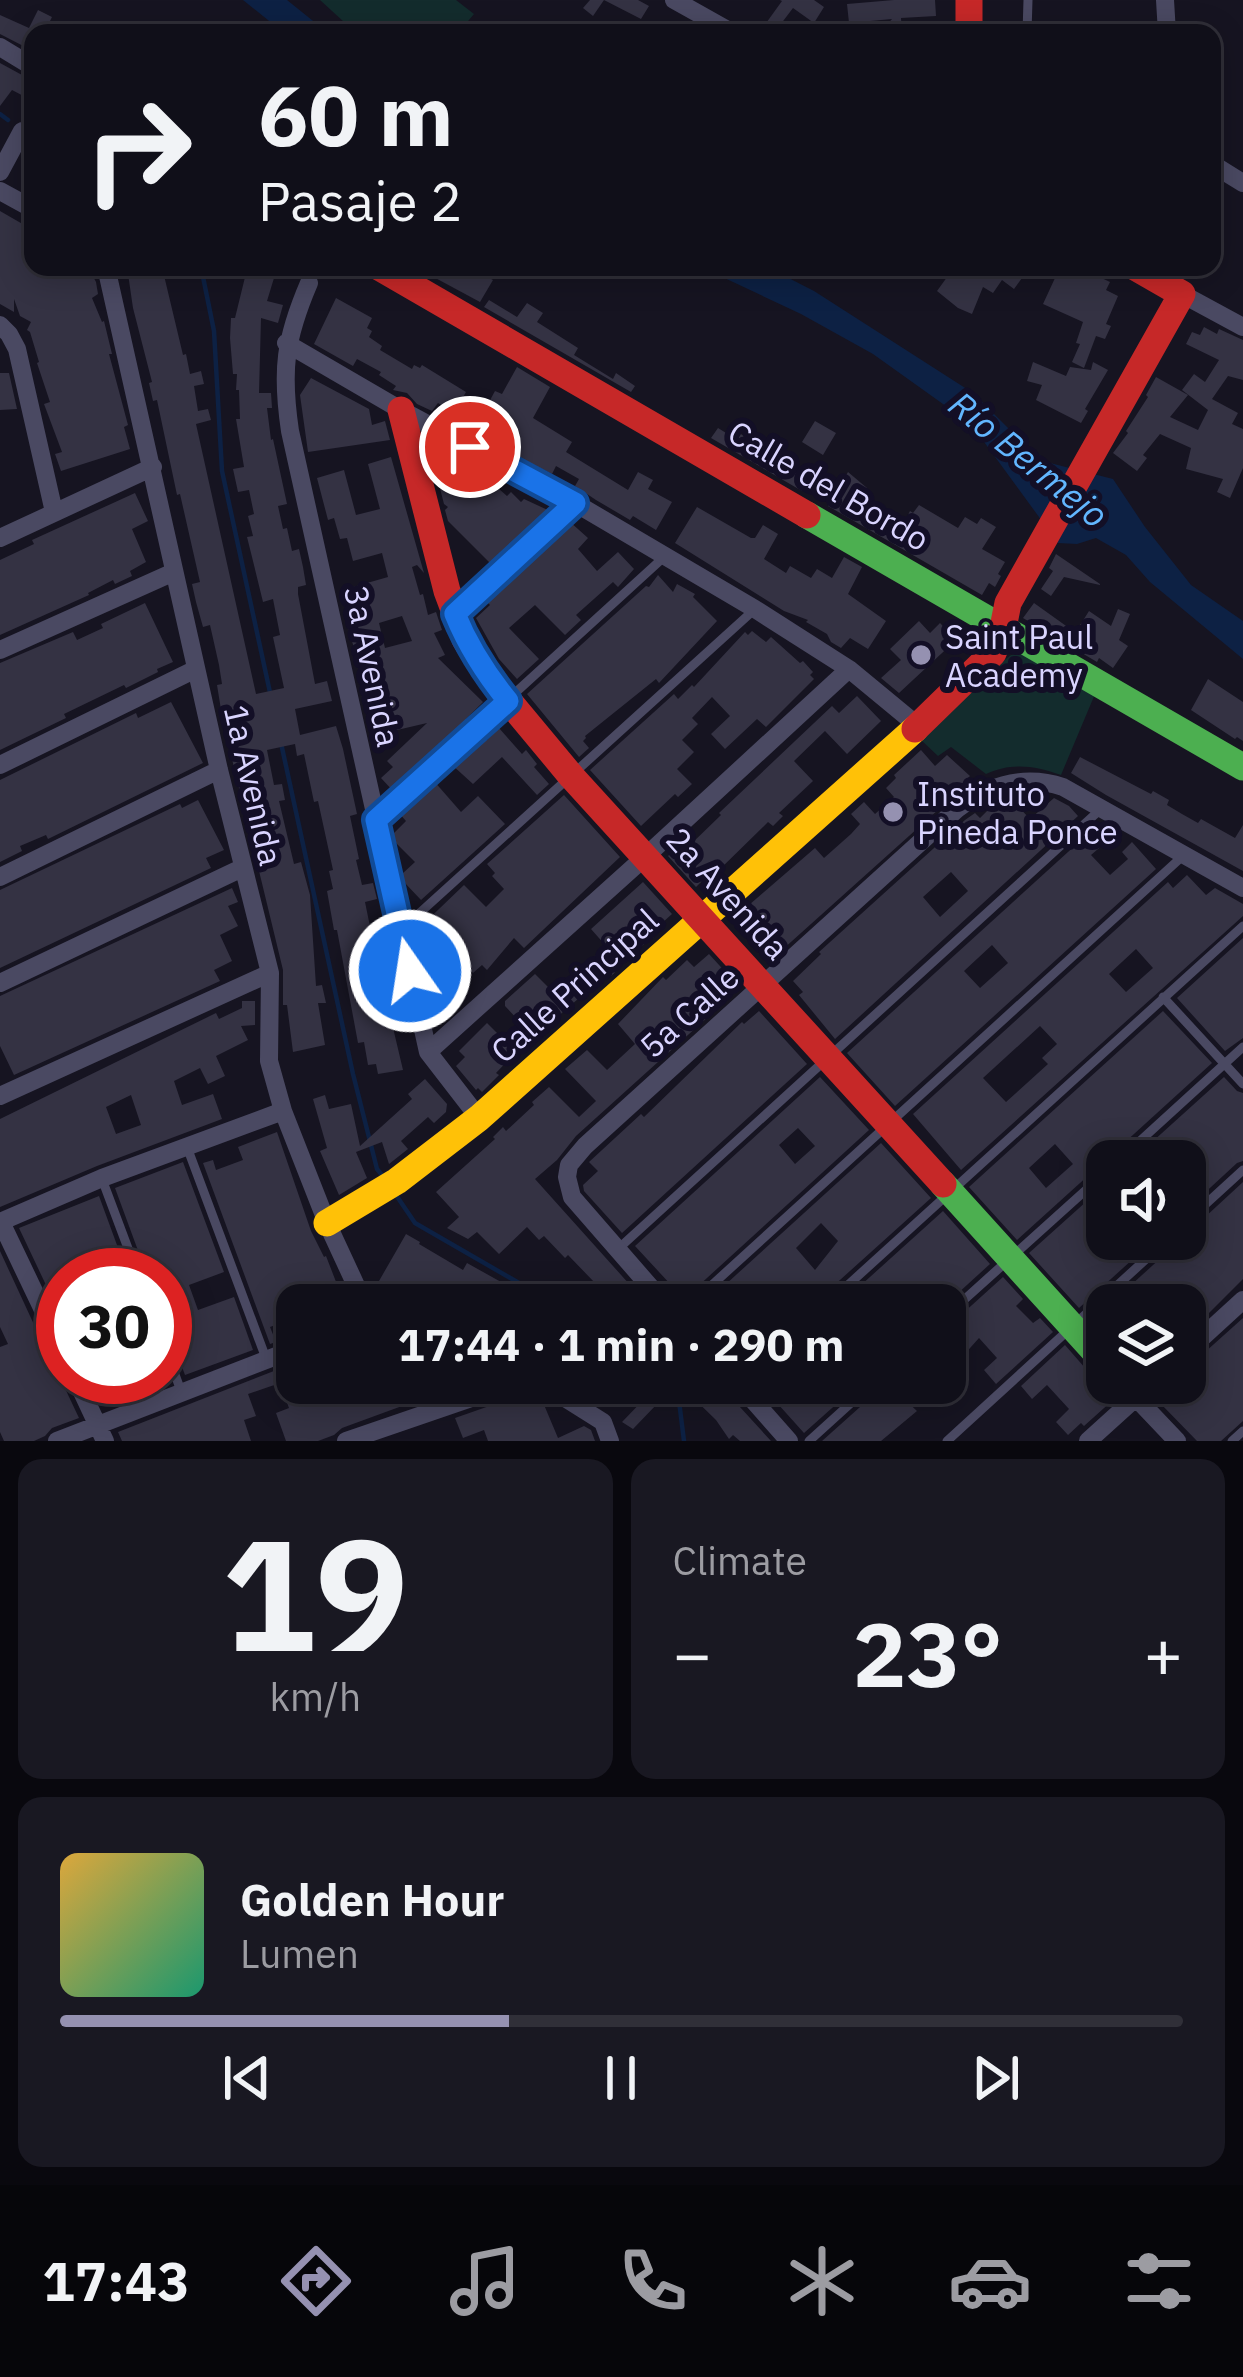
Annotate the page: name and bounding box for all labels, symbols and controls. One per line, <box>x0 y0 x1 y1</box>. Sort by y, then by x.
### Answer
text: 60 m <box>258 60 454 169</box>
icon: right <box>60 72 216 228</box>
text: Pasaje 2 <box>258 166 462 236</box>
water label: Río Bermejo <box>940 380 1118 538</box>
pin <box>419 396 521 498</box>
street label: Calle del Bordo <box>721 410 937 560</box>
icon: arrive <box>437 414 503 480</box>
street label: 3a Avenida <box>335 582 411 750</box>
place label: Saint Paul Academy <box>945 615 1093 696</box>
marker: Saint Paul Academy <box>908 642 934 668</box>
street label: 1a Avenida <box>215 700 293 870</box>
place label: Instituto Pineda Ponce <box>917 772 1118 853</box>
marker: Instituto Pineda Ponce <box>880 799 906 825</box>
street label: 2a Avenida <box>657 818 799 968</box>
street label: Calle Principal <box>481 898 667 1072</box>
position arrow <box>347 908 473 1034</box>
street label: 5a Calle <box>630 955 748 1067</box>
map controls <box>1086 1140 1206 1404</box>
button: sound <box>1086 1140 1206 1260</box>
speed limit sign: 30 <box>36 1248 192 1404</box>
button: layers <box>1086 1284 1206 1404</box>
text: 17:44 · 1 min · 290 m <box>398 1315 844 1373</box>
text: 19 <box>222 1491 409 1694</box>
text: Climate <box>673 1535 807 1586</box>
text: 23° <box>853 1595 1003 1712</box>
text: − <box>673 1610 712 1696</box>
text: + <box>1143 1610 1183 1696</box>
text: km/h <box>269 1671 361 1722</box>
text: Golden Hour <box>240 1870 504 1928</box>
text: Lumen <box>240 1928 359 1979</box>
icon: previous <box>214 2045 280 2111</box>
icon: pause <box>588 2045 654 2111</box>
icon: next <box>963 2045 1029 2111</box>
icon: directions <box>274 2239 358 2323</box>
icon: music <box>443 2239 527 2323</box>
icon: phone <box>611 2239 695 2323</box>
icon: climate <box>780 2239 864 2323</box>
icon: car <box>948 2239 1032 2323</box>
icon: filters <box>1117 2239 1201 2323</box>
text: 17:43 <box>42 2246 190 2316</box>

